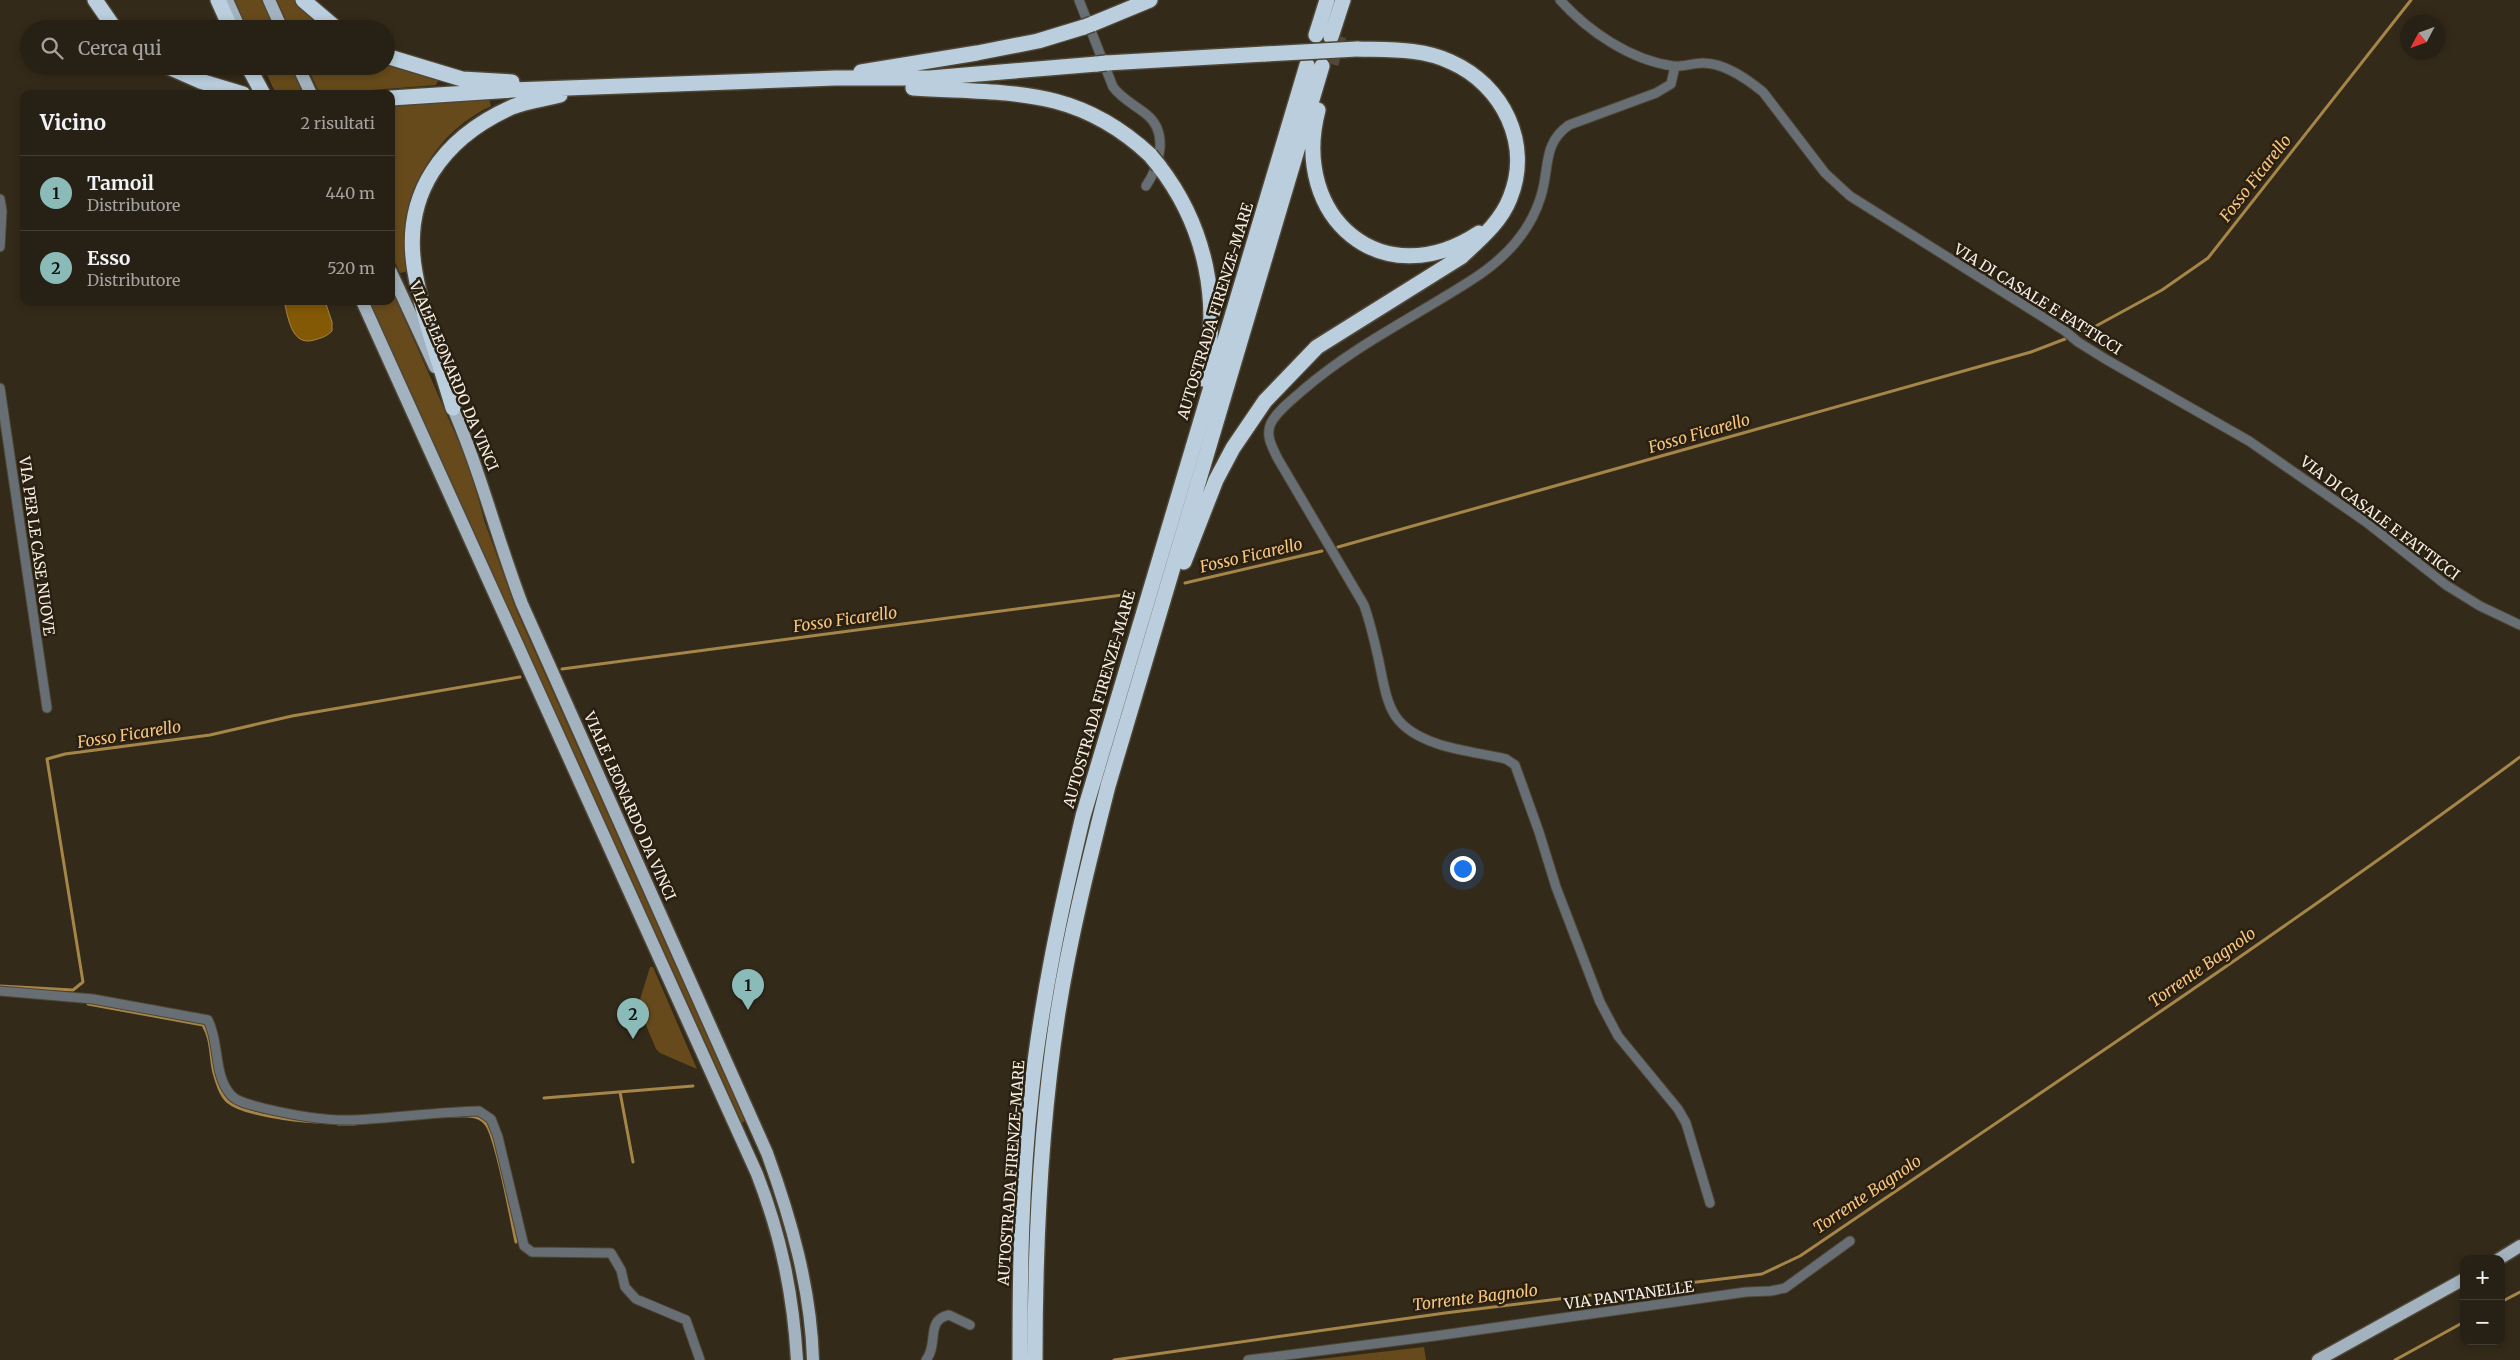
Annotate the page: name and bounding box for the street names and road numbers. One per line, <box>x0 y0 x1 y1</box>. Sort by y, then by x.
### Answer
street label: AUTOSTRADA FIRENZE-MARE <box>1173 200 1257 423</box>
street label: VIA DI CASALE E FATTICCI <box>1950 239 2126 359</box>
street label: VIALE LEONARDO DA VINCI <box>405 277 503 474</box>
street label: VIA DI CASALE E FATTICCI <box>2296 451 2463 584</box>
street label: VIA PER LE CASE NUOVE <box>15 454 59 637</box>
street label: AUTOSTRADA FIRENZE-MARE <box>1059 588 1139 811</box>
street label: VIALE LEONARDO DA VINCI <box>579 708 680 903</box>
street label: AUTOSTRADA FIRENZE-MARE <box>994 1059 1028 1287</box>
street label: VIA PANTANELLE <box>1562 1276 1695 1314</box>

